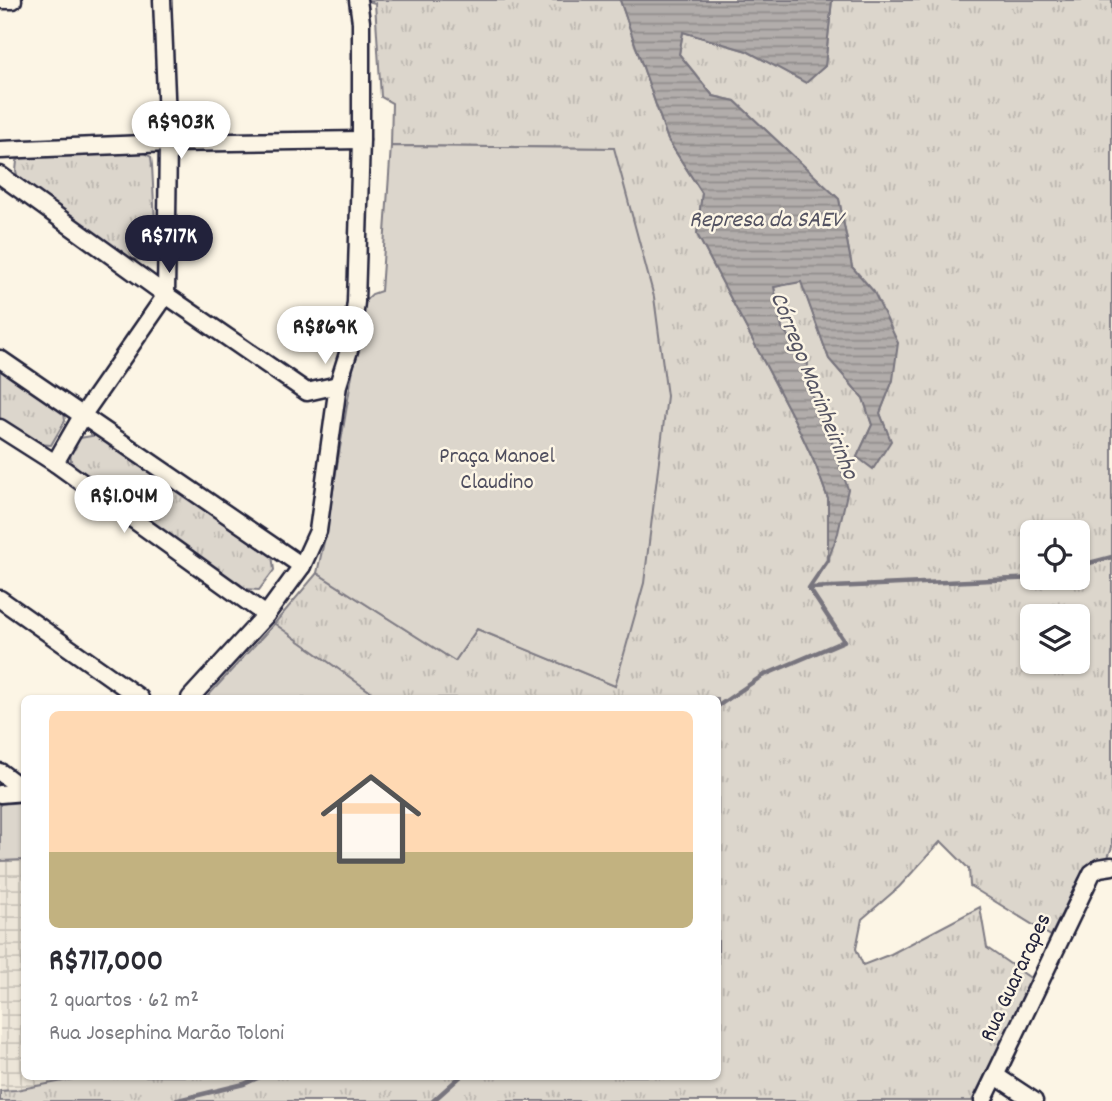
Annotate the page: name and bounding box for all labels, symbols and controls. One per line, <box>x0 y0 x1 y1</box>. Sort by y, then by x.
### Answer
pin: R$903K <box>124 102 238 161</box>
text: R$903K <box>148 107 214 140</box>
water label: Represa da SAEV <box>689 204 846 238</box>
pin: R$717K <box>112 216 226 275</box>
text: R$717K <box>141 221 197 254</box>
water label: Córrego Marinheirinho <box>760 287 867 486</box>
pin: R$869K <box>268 306 382 366</box>
text: R$869K <box>293 312 357 345</box>
park label: Praça Manoel Claudino <box>439 441 555 500</box>
pin: R$1.04M <box>59 476 189 535</box>
text: R$1.04M <box>90 481 158 514</box>
map controls <box>1020 520 1090 674</box>
button: locate <box>1020 520 1090 590</box>
button: layers <box>1020 604 1090 674</box>
icon: home <box>308 756 434 882</box>
street label: Rua Guararapes <box>973 908 1061 1048</box>
text: R$717,000 <box>49 942 163 985</box>
text: 2 quartos · 62 m² <box>49 985 199 1018</box>
text: Rua Josephina Marão Toloni <box>49 1018 284 1051</box>

